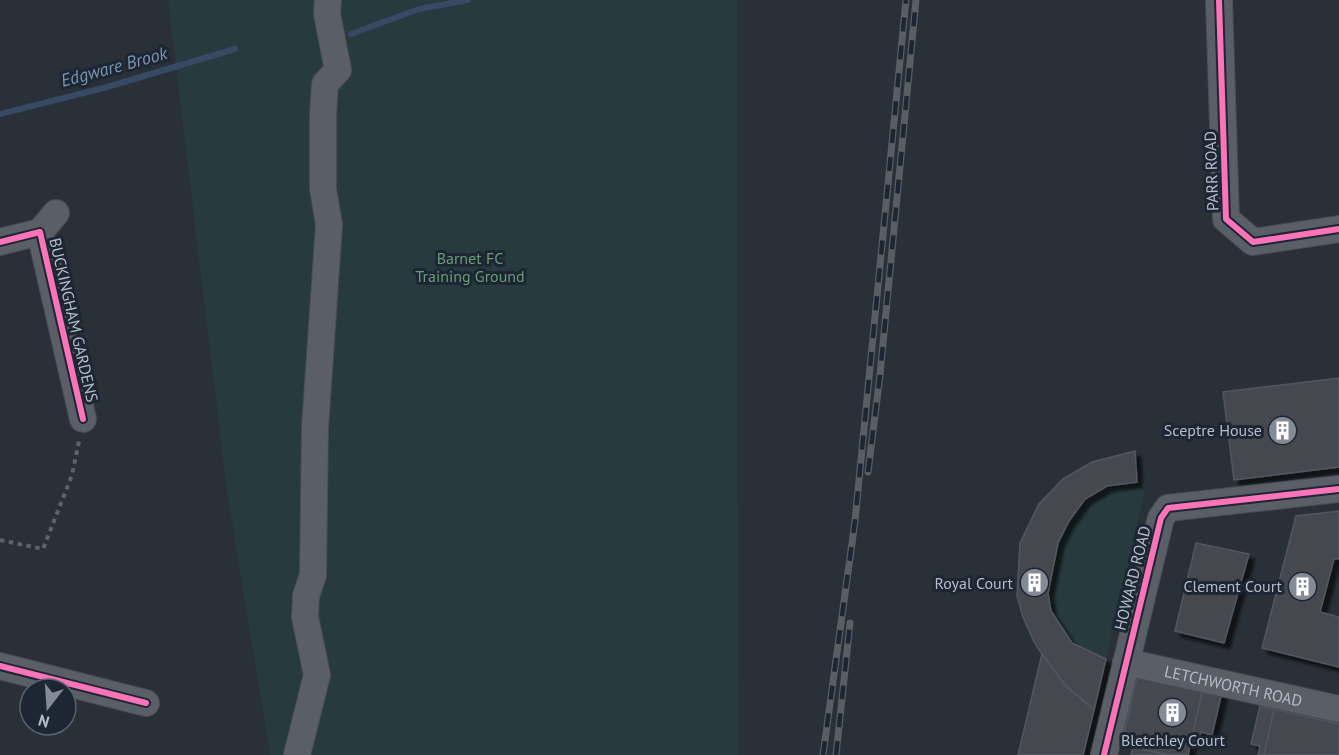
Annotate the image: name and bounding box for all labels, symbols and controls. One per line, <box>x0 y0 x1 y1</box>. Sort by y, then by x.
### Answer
water label: Edgware Brook <box>58 41 171 92</box>
street label: PARR ROAD <box>1200 131 1222 211</box>
street label: BUCKINGHAM GARDENS <box>45 236 103 404</box>
park label: Barnet FC Training Ground <box>415 248 525 286</box>
building icon: Sceptre House <box>1267 414 1299 446</box>
place label: Sceptre House <box>1164 420 1262 440</box>
street label: HOWARD ROAD <box>1109 524 1155 632</box>
building icon: Royal Court <box>1018 567 1050 599</box>
building icon: Clement Court <box>1287 570 1319 602</box>
place label: Royal Court <box>934 573 1014 593</box>
place label: Clement Court <box>1183 576 1283 596</box>
street label: LETCHWORTH ROAD <box>1163 661 1304 711</box>
north arrow <box>18 677 78 737</box>
building icon: Bletchley Court <box>1157 696 1189 728</box>
text: N <box>36 710 52 732</box>
place label: Bletchley Court <box>1121 730 1226 750</box>

